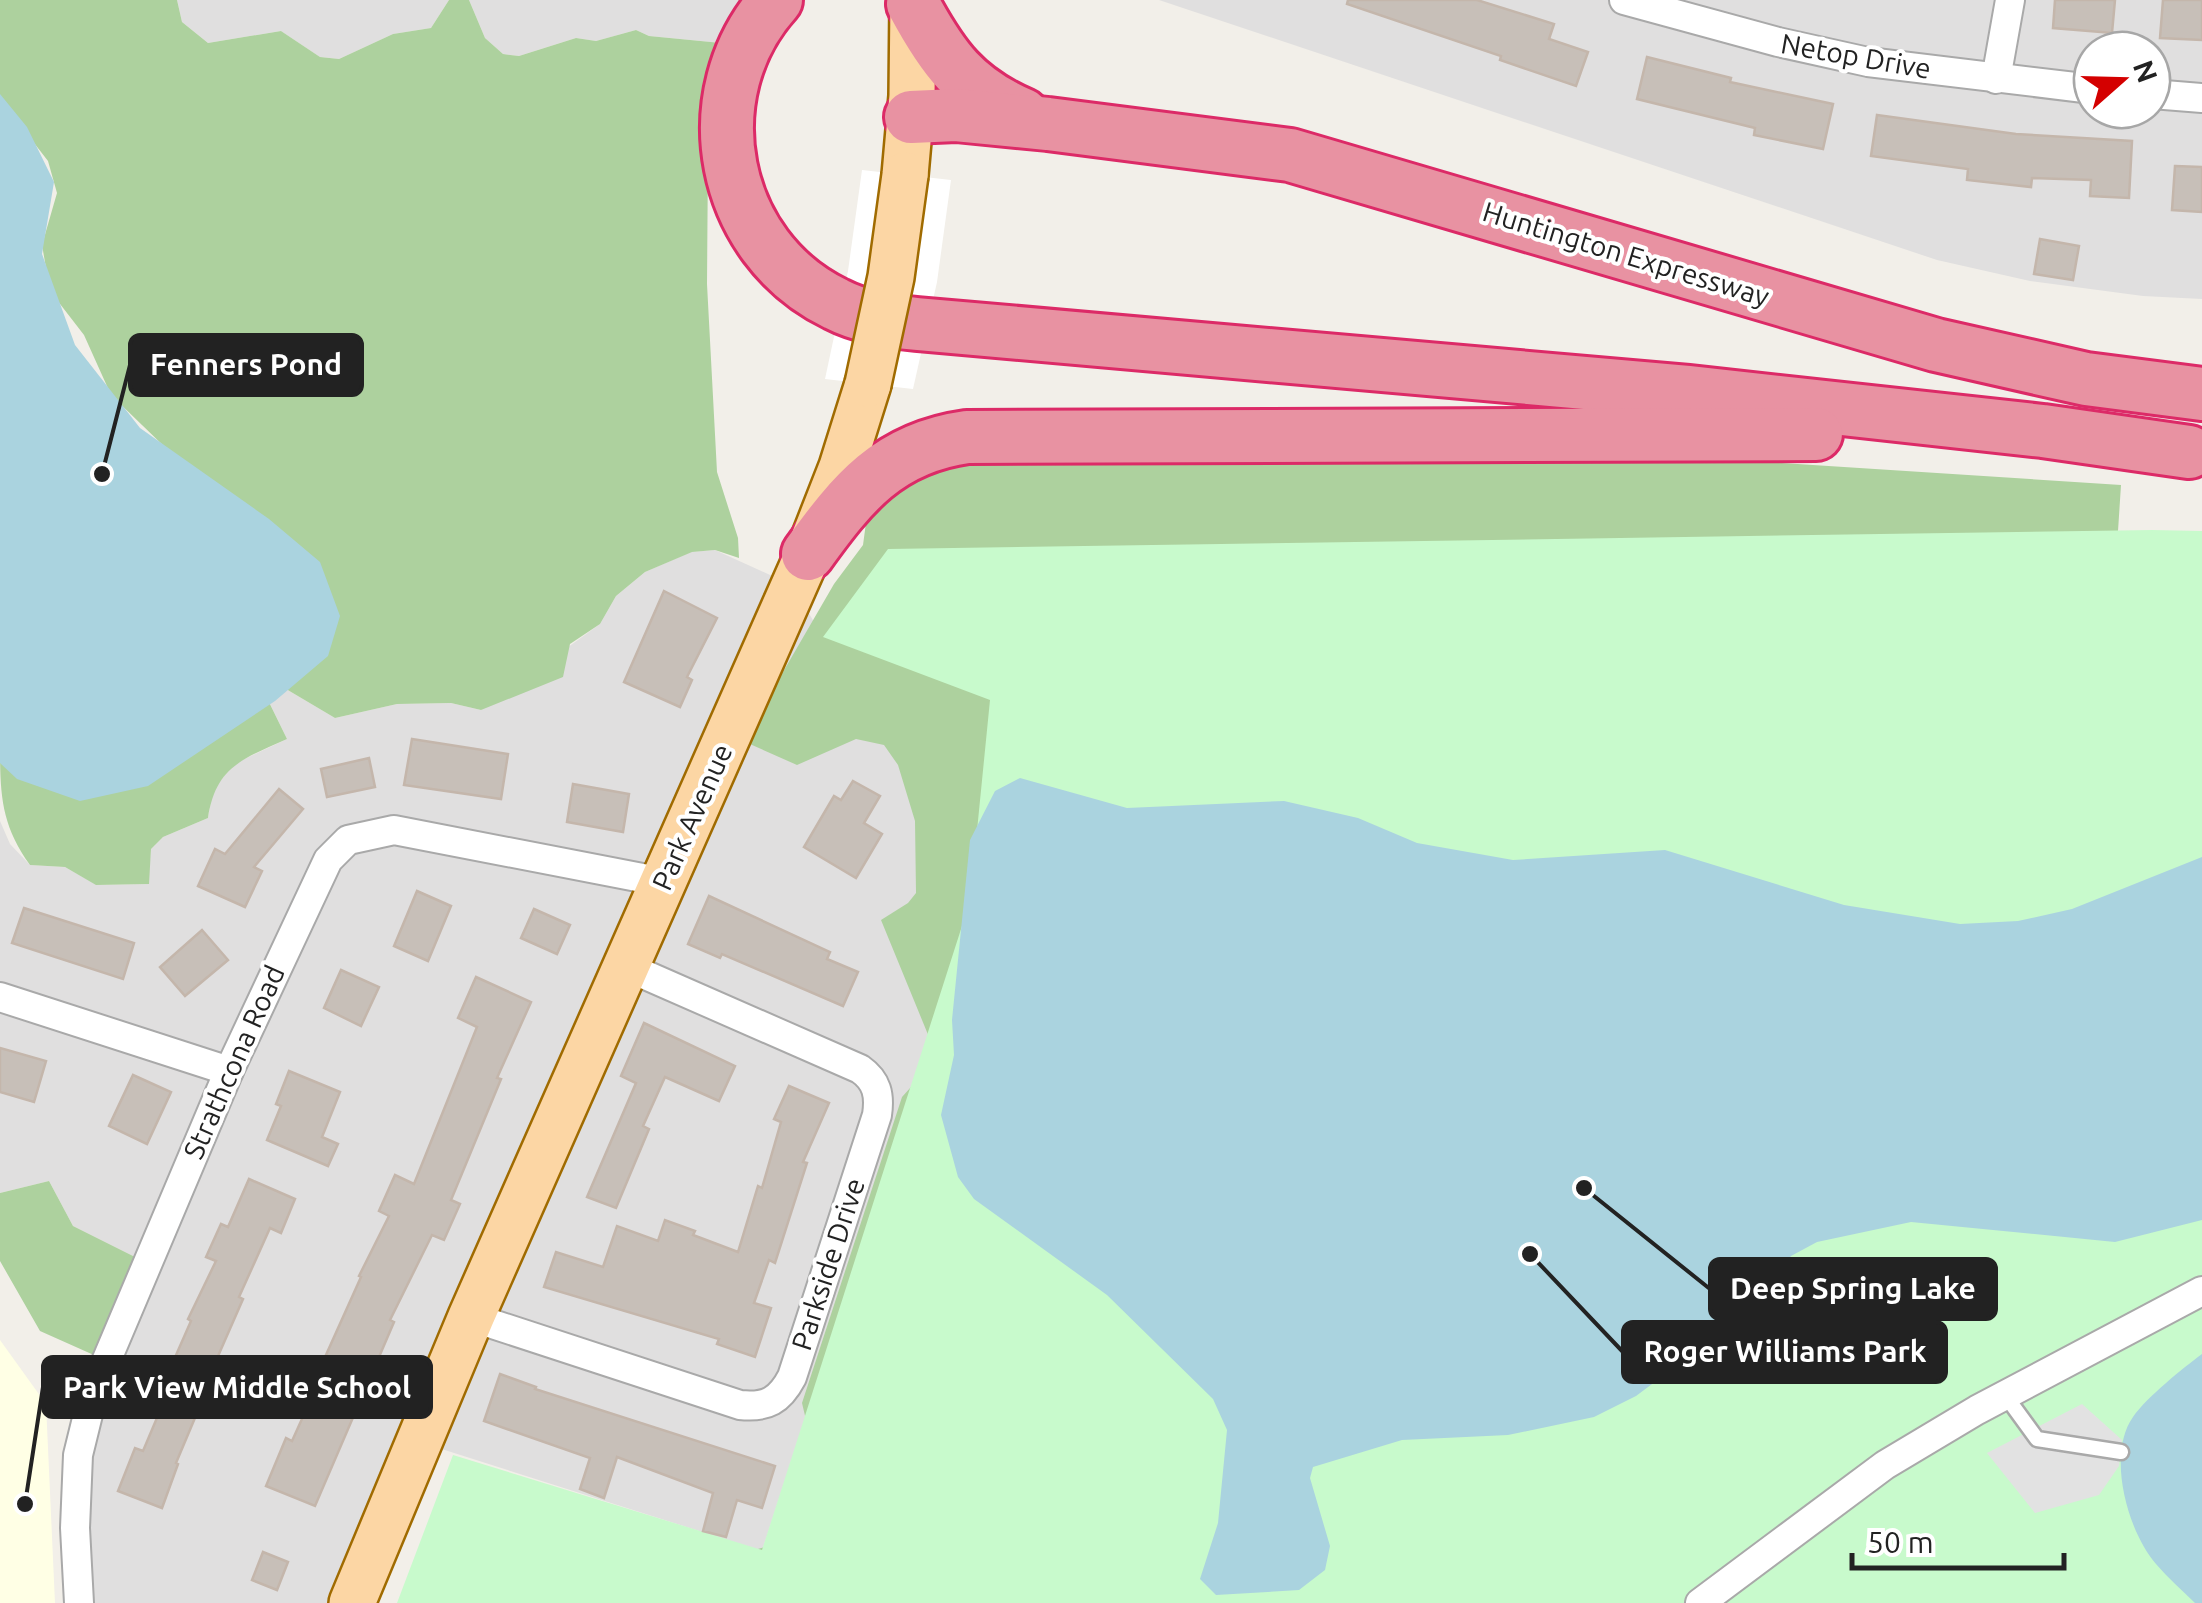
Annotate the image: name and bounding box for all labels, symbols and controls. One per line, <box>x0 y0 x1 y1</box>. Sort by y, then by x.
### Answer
street label: Netop Drive <box>1779 27 1934 84</box>
north arrow <box>2072 30 2172 130</box>
text: N <box>2128 56 2164 86</box>
street label: Huntington Expressway <box>1479 195 1773 312</box>
callout: Fenners Pond <box>130 335 362 395</box>
text: Fenners Pond <box>150 347 342 381</box>
street label: Park Avenue <box>646 739 738 895</box>
street label: Strathcona Road <box>177 960 290 1163</box>
street label: Parkside Drive <box>785 1174 870 1354</box>
callout: Deep Spring Lake <box>1710 1259 1996 1319</box>
text: Deep Spring Lake <box>1730 1271 1976 1305</box>
callout: Roger Williams Park <box>1623 1322 1946 1382</box>
text: Roger Williams Park <box>1643 1334 1927 1368</box>
callout: Park View Middle School <box>43 1357 431 1417</box>
text: Park View Middle School <box>63 1370 411 1404</box>
scale bar <box>1852 1508 2064 1570</box>
text: 50 m <box>1867 1525 1934 1559</box>

